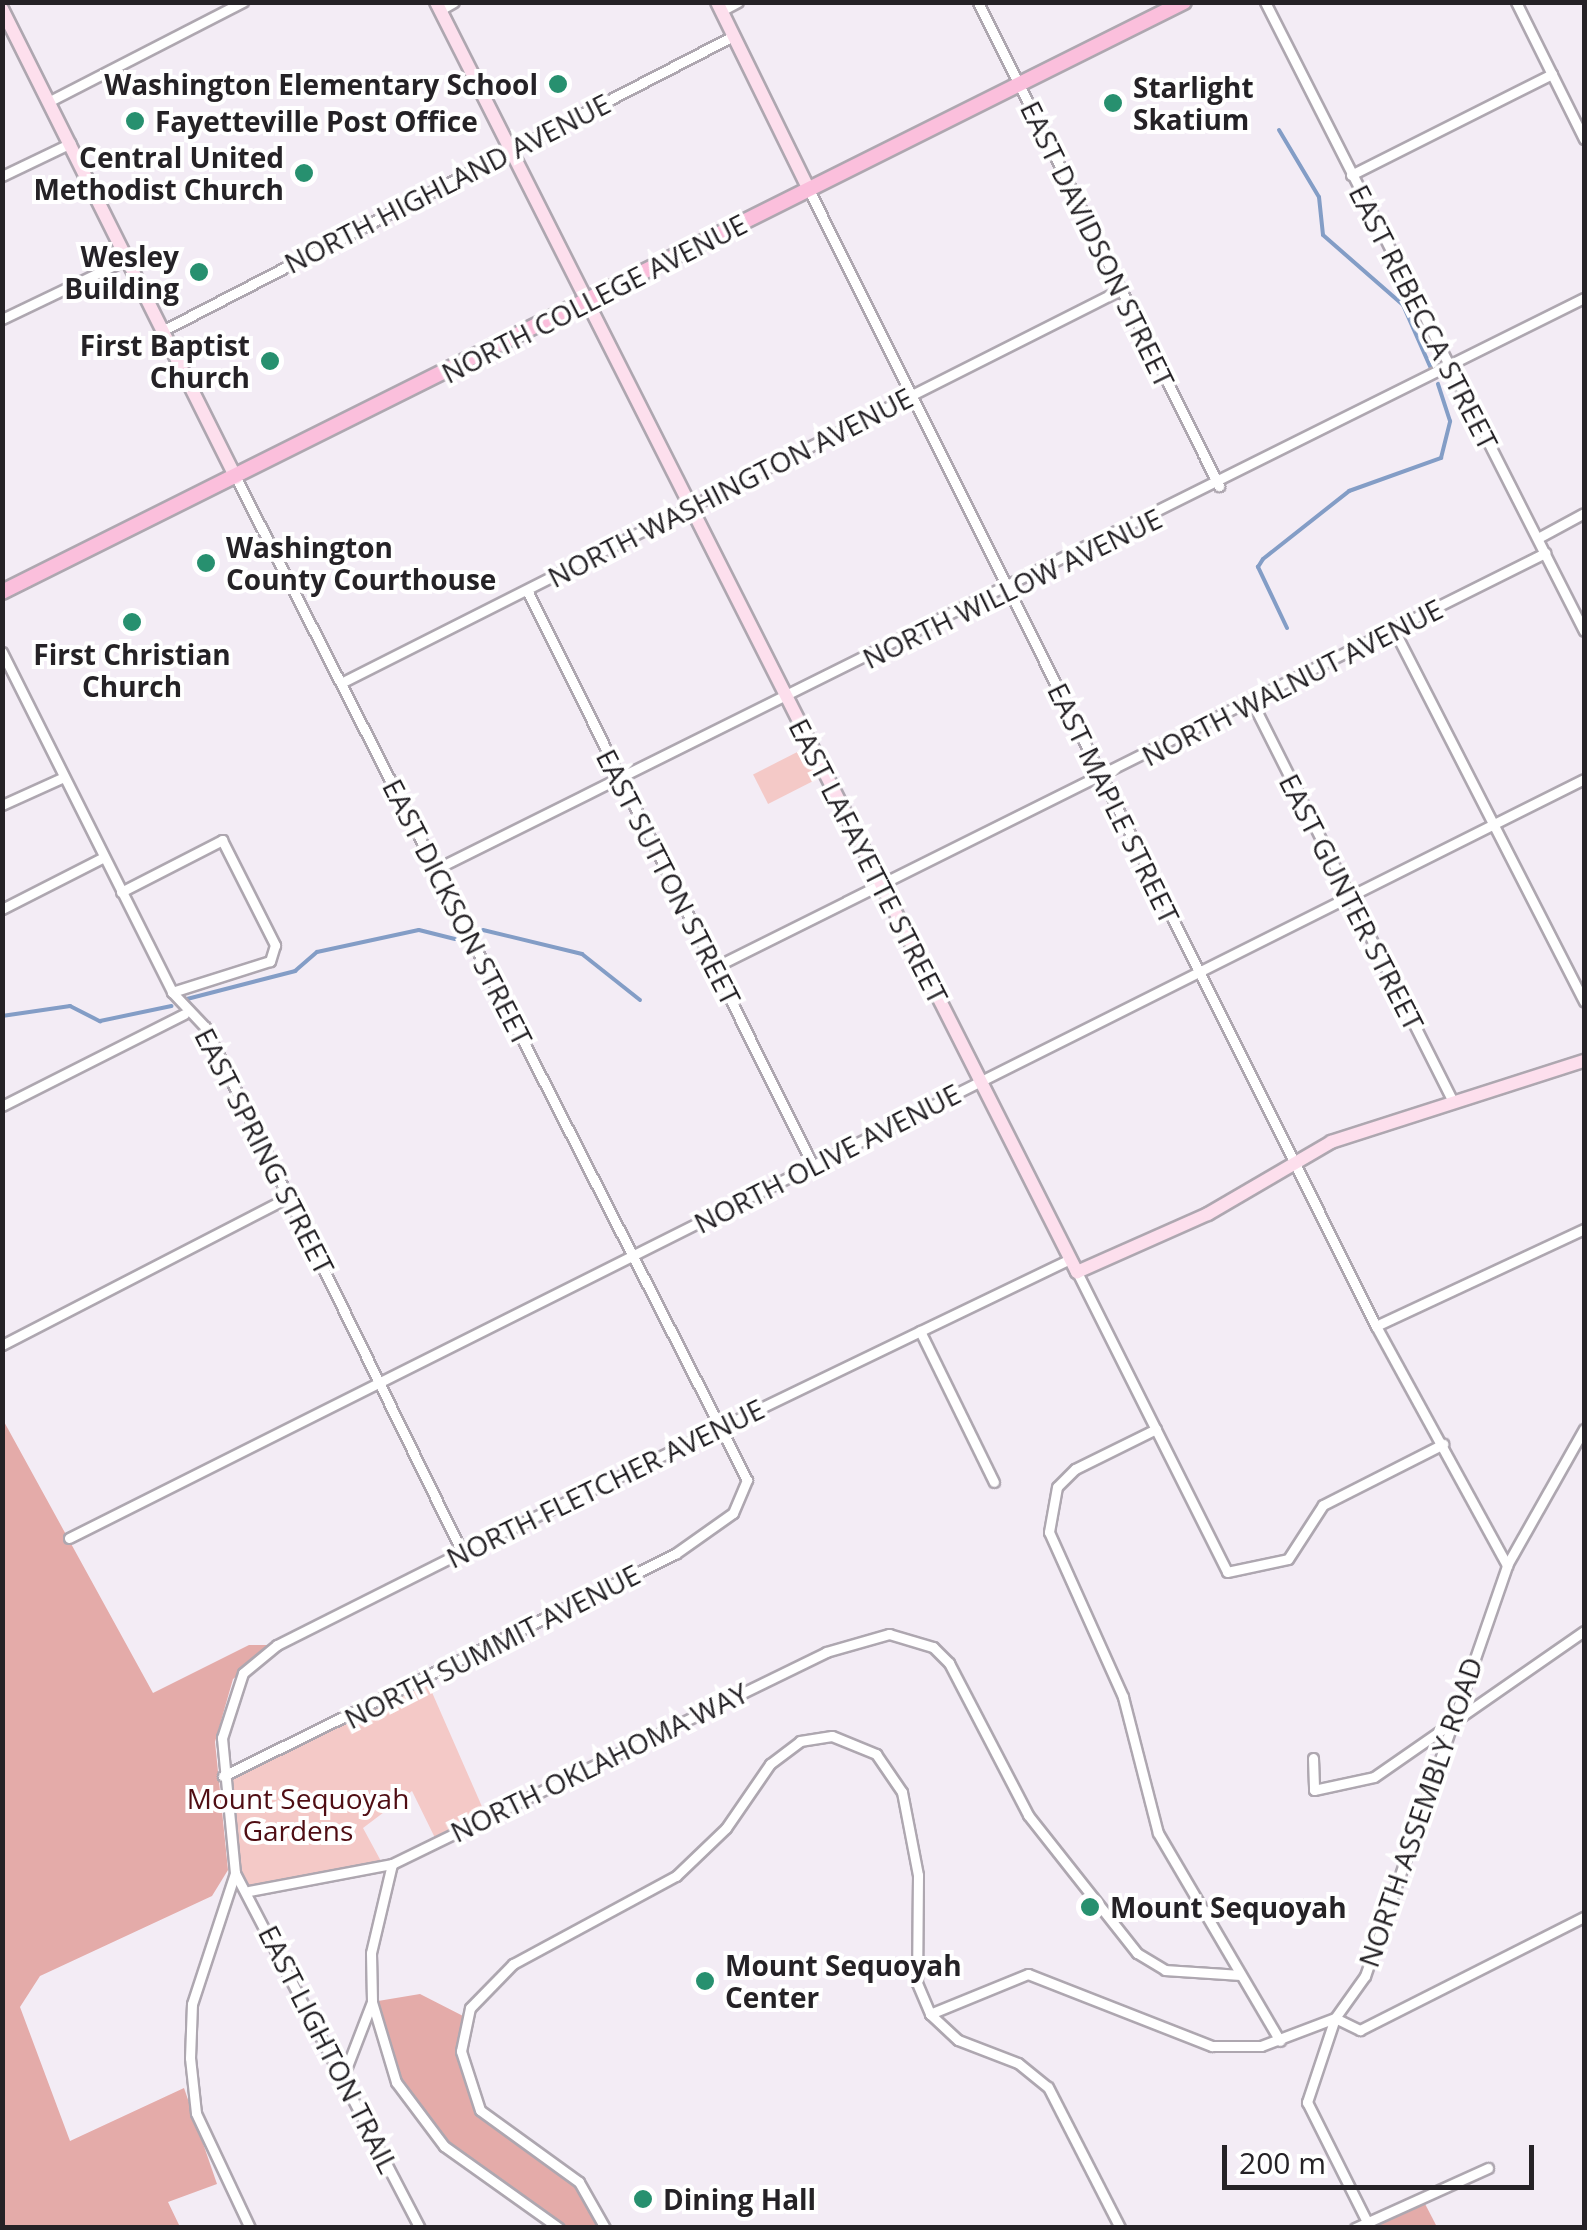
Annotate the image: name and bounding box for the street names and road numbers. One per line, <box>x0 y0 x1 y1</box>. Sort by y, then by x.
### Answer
street label: NORTH HIGHLAND AVENUE <box>279 86 615 280</box>
street label: EAST DAVIDSON STREET <box>1014 95 1182 393</box>
street label: EAST REBECCA STREET <box>1343 179 1505 455</box>
street label: NORTH COLLEGE AVENUE <box>436 206 752 390</box>
street label: NORTH WASHINGTON AVENUE <box>542 380 918 594</box>
street label: NORTH WILLOW AVENUE <box>857 501 1167 675</box>
street label: NORTH WALNUT AVENUE <box>1136 591 1448 773</box>
street label: EAST MAPLE STREET <box>1041 677 1187 929</box>
street label: EAST LAFAYETTE STREET <box>782 713 956 1009</box>
street label: EAST SUTTON STREET <box>590 743 748 1011</box>
street label: EAST GUNTER STREET <box>1273 768 1431 1036</box>
street label: EAST DICKSON STREET <box>376 773 540 1051</box>
street label: EAST SPRING STREET <box>188 1022 342 1280</box>
street label: NORTH OLIVE AVENUE <box>688 1076 966 1240</box>
street label: NORTH FLETCHER AVENUE <box>441 1391 769 1575</box>
street label: NORTH SUMMIT AVENUE <box>339 1557 645 1735</box>
street label: NORTH ASSEMBLY ROAD <box>1351 1653 1489 1971</box>
street label: NORTH OKLAHOMA WAY <box>445 1675 753 1849</box>
street label: EAST LIGHTON TRAIL <box>252 1920 406 2178</box>

